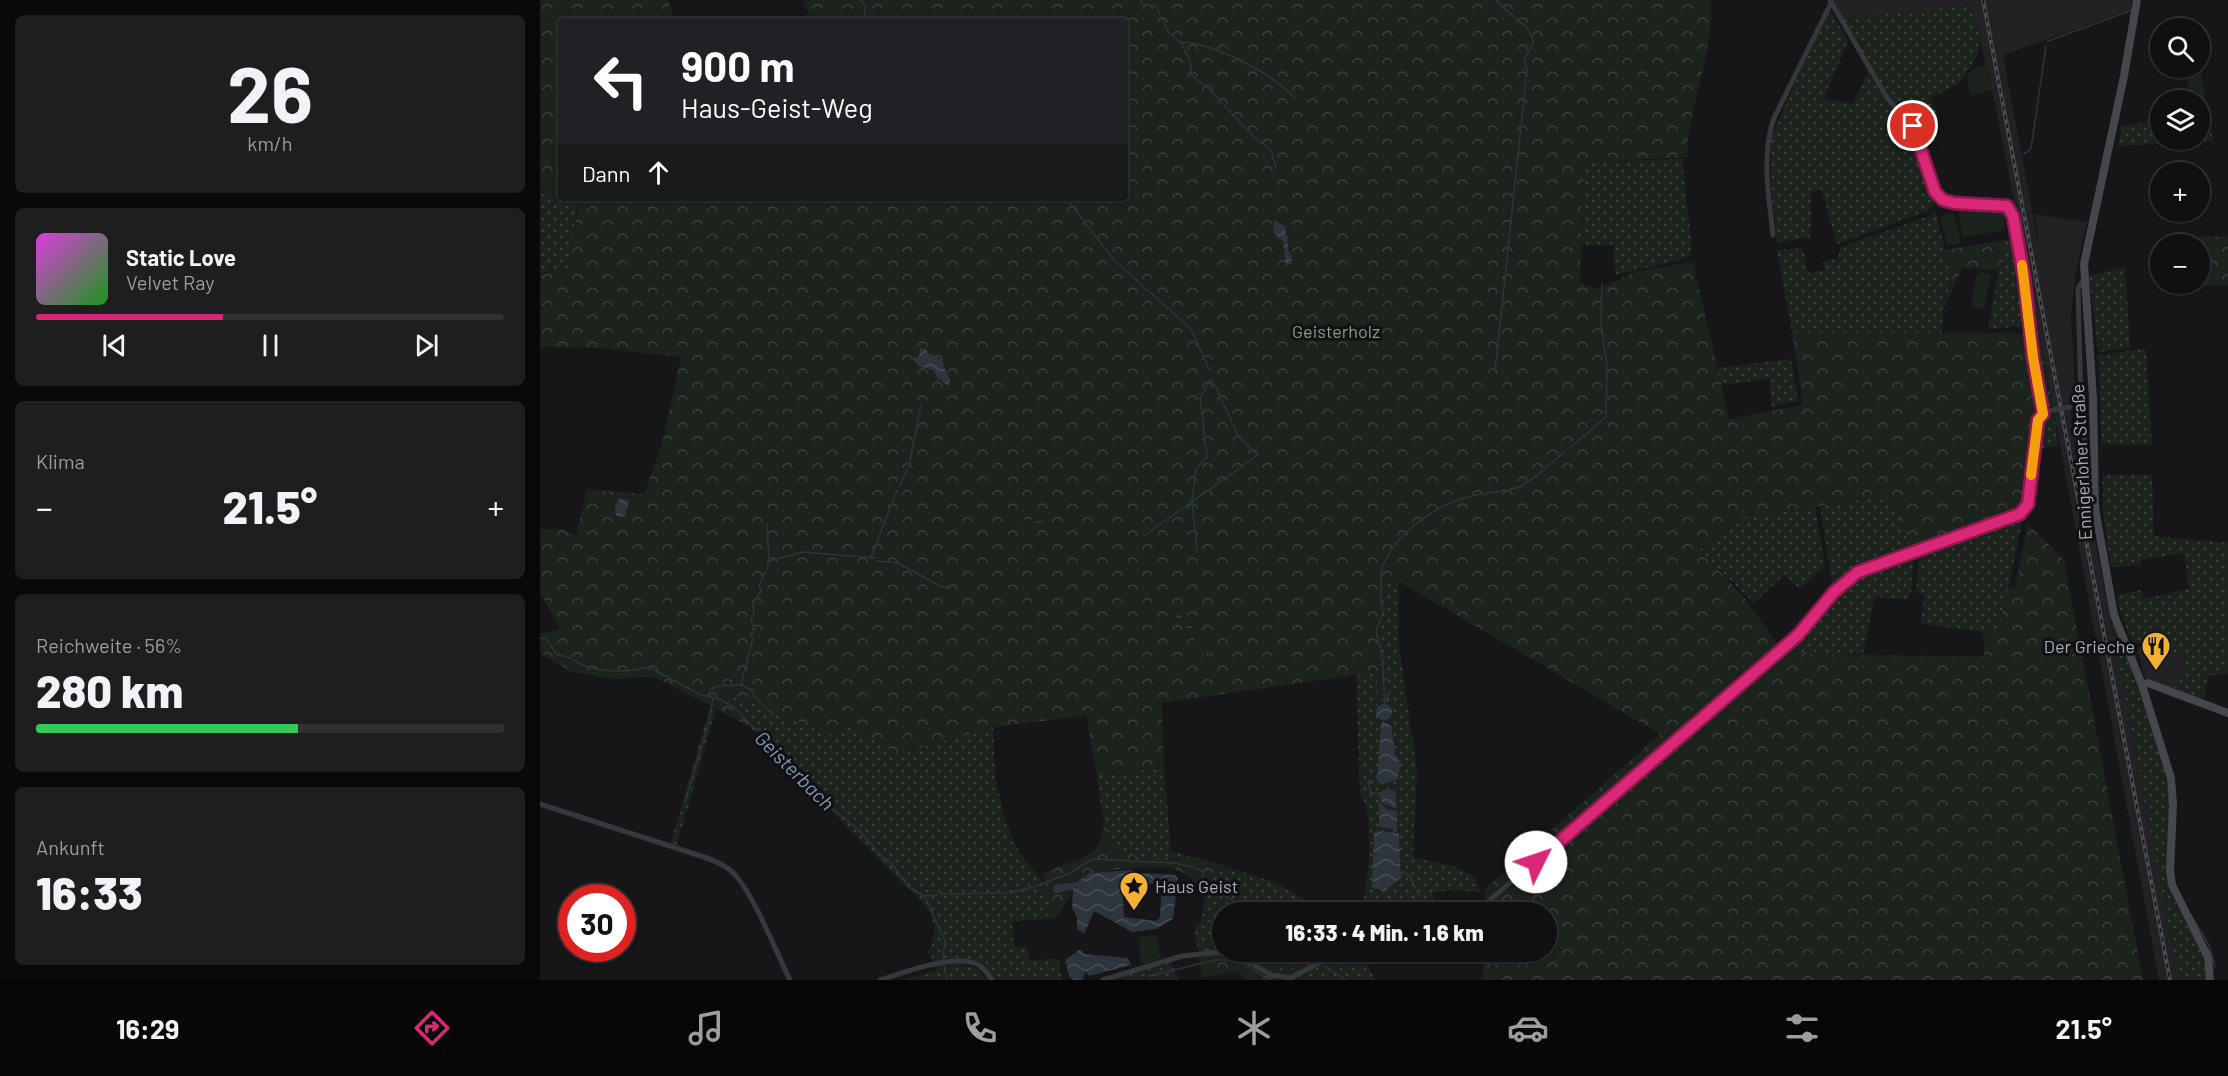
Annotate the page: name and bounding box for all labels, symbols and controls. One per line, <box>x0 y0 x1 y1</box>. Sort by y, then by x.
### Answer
map controls <box>2150 18 2210 294</box>
button: search <box>2150 18 2210 78</box>
text: 900 m <box>681 40 795 90</box>
icon: left <box>582 42 660 120</box>
text: 26 <box>227 45 313 139</box>
button: layers <box>2150 90 2210 150</box>
text: Haus-Geist-Weg <box>681 91 873 123</box>
pin <box>1887 100 1938 151</box>
icon: arrive <box>1896 109 1929 142</box>
text: km/h <box>247 131 293 155</box>
icon: ahead <box>642 156 675 189</box>
text: Dann <box>582 160 630 186</box>
button: + <box>2150 162 2210 222</box>
button: − <box>2150 234 2210 294</box>
text: Static Love <box>126 244 236 270</box>
text: Velvet Ray <box>126 270 215 294</box>
park label: Geisterholz <box>1292 320 1380 342</box>
icon: previous <box>98 329 131 362</box>
icon: pause <box>254 329 287 362</box>
icon: next <box>410 329 443 362</box>
street label: Ennigerloher Straße <box>2066 383 2096 541</box>
text: Klima <box>36 449 85 473</box>
text: 21.5° <box>223 479 317 533</box>
text: − <box>36 487 53 527</box>
text: + <box>488 487 504 527</box>
restaurant icon: Der Grieche <box>2140 630 2172 672</box>
text: Reichweite · 56% <box>36 633 182 657</box>
place label: Der Grieche <box>2044 635 2135 657</box>
text: 280 km <box>36 663 183 717</box>
water label: Geisterbach <box>750 725 840 815</box>
position arrow <box>1504 830 1568 894</box>
text: Ankunft <box>36 835 105 859</box>
text: 16:33 <box>36 865 143 919</box>
place icon: Haus Geist <box>1118 870 1150 912</box>
place label: Haus Geist <box>1155 875 1238 897</box>
speed limit sign: 30 <box>558 884 636 962</box>
text: 16:33 · 4 Min. · 1.6 km <box>1285 919 1484 945</box>
icon: directions <box>411 1007 453 1049</box>
icon: music <box>685 1007 727 1049</box>
icon: phone <box>959 1007 1001 1049</box>
icon: climate <box>1233 1007 1275 1049</box>
icon: car <box>1507 1007 1549 1049</box>
icon: filters <box>1781 1007 1823 1049</box>
text: 16:29 <box>116 1012 179 1044</box>
text: 21.5° <box>2055 1012 2112 1044</box>

